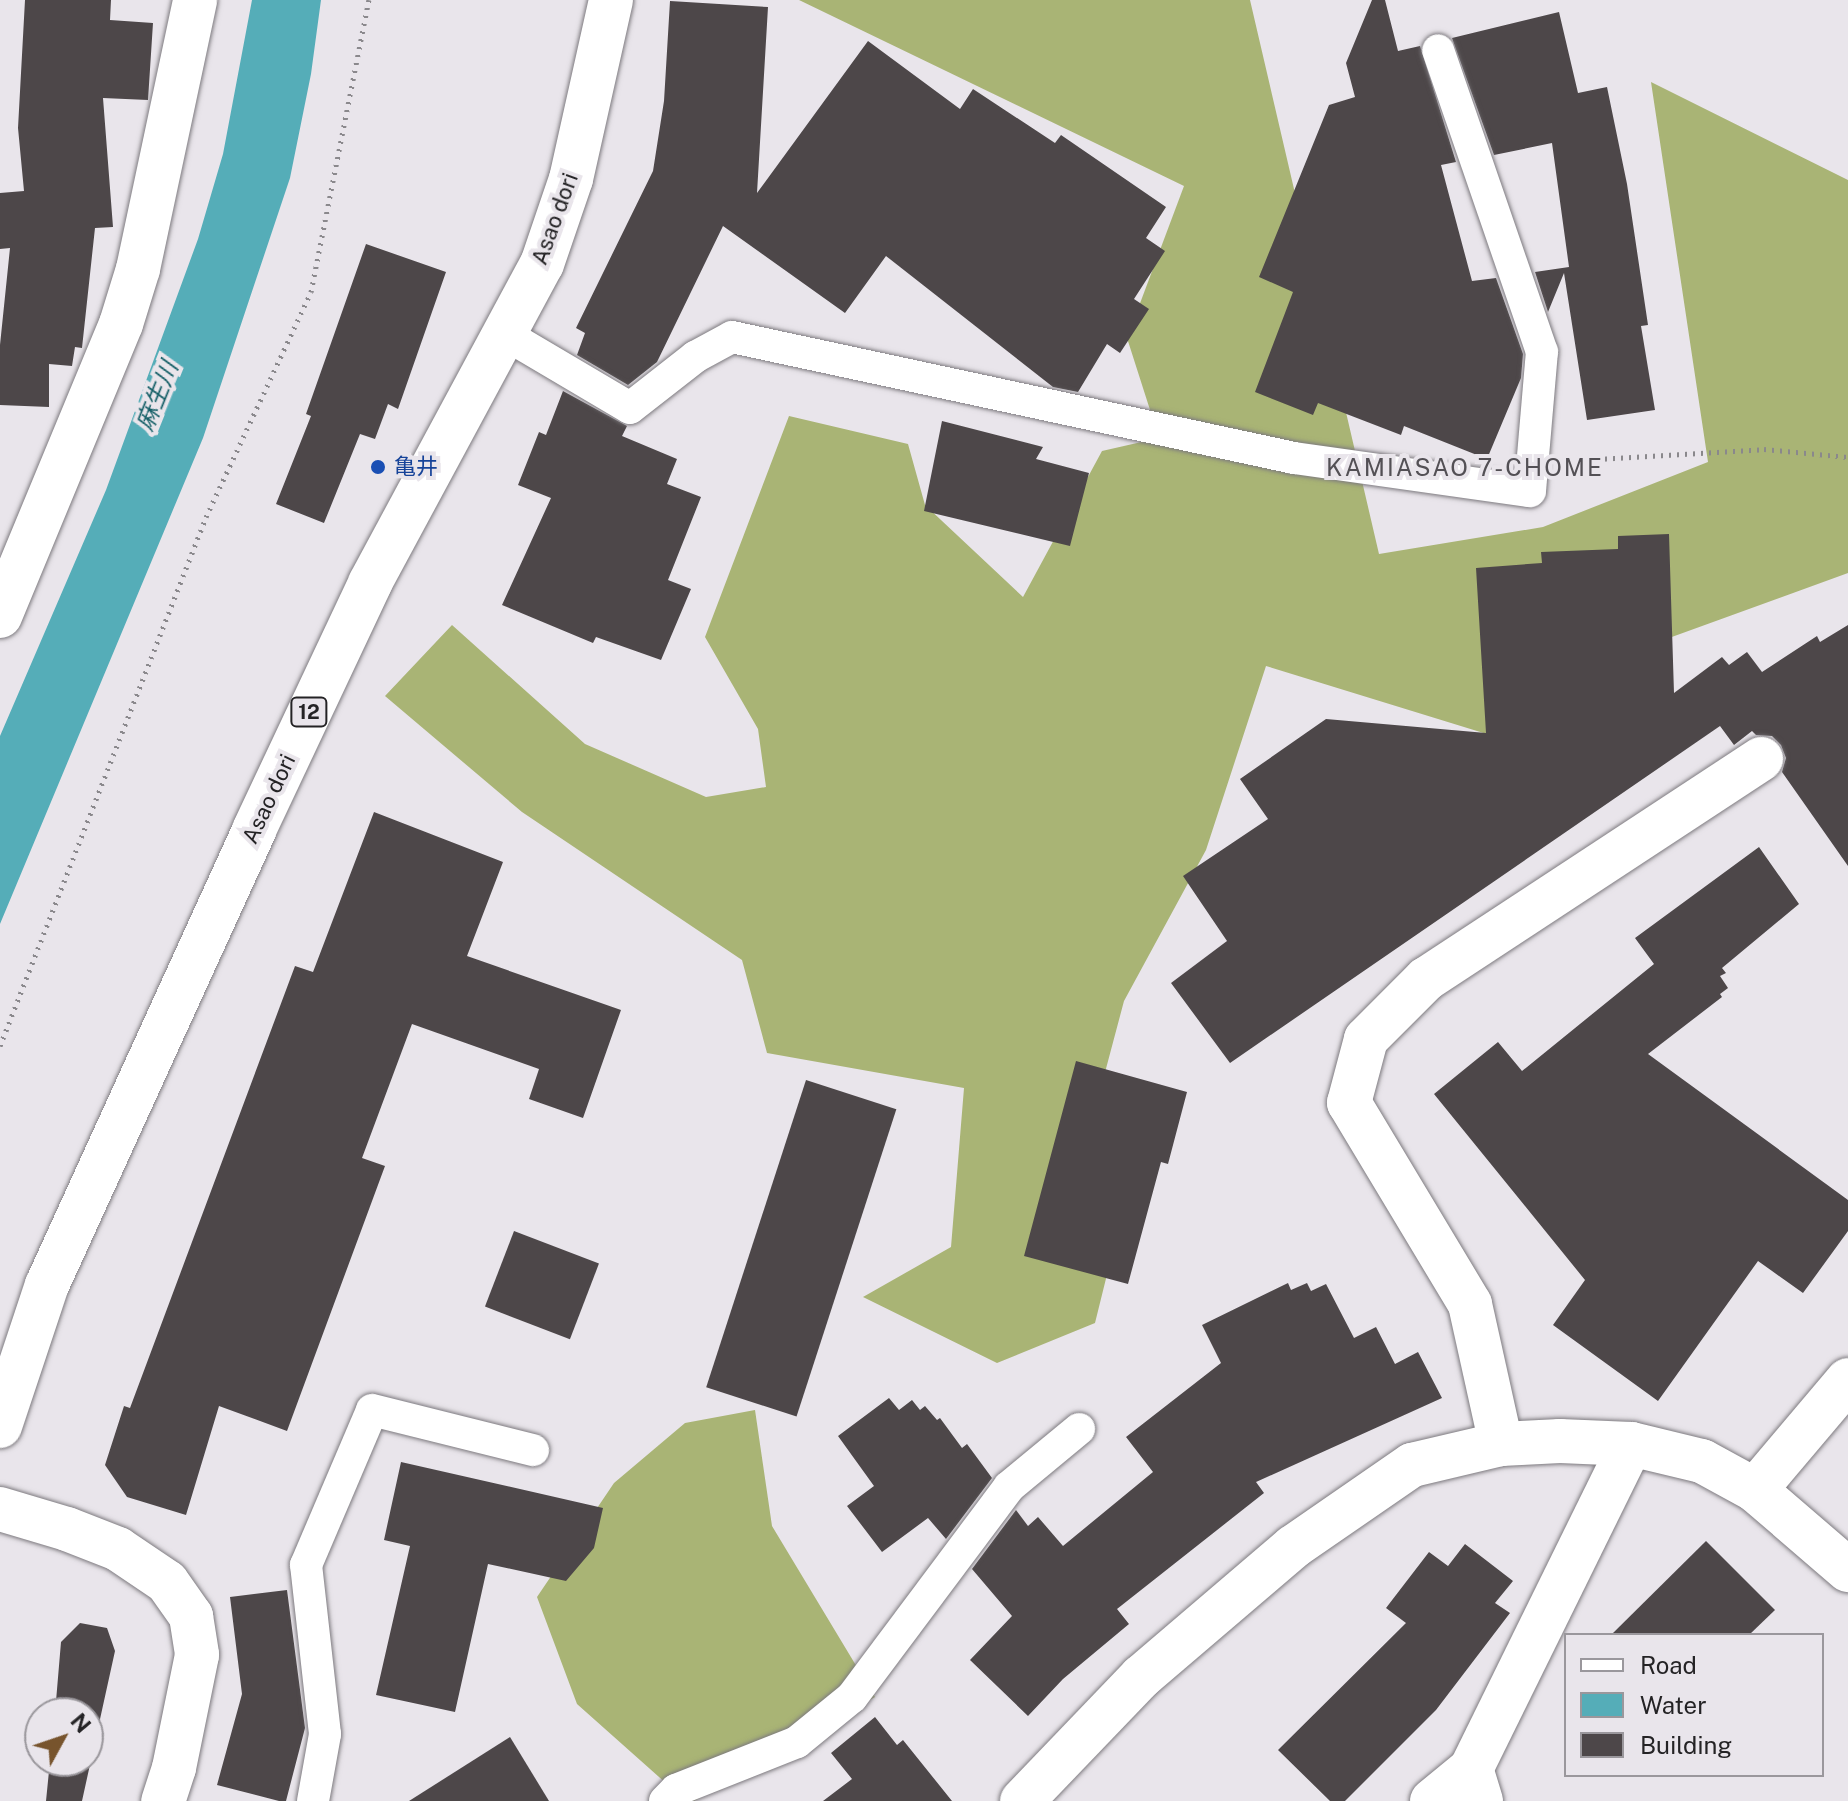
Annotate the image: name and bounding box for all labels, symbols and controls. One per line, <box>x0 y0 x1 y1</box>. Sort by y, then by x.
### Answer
street label: Asao dori <box>526 169 584 269</box>
water label: 麻生川 <box>130 357 184 435</box>
place label: 亀井 <box>394 454 438 480</box>
district label: KAMIASAO 7-CHOME <box>1326 454 1604 482</box>
marker: 亀井 <box>369 458 387 476</box>
road number: 12 <box>289 696 329 728</box>
street label: Asao dori <box>237 750 301 848</box>
legend <box>1564 1633 1824 1777</box>
text: Road <box>1640 1651 1697 1679</box>
text: Water <box>1640 1691 1707 1719</box>
north arrow <box>24 1697 104 1777</box>
text: N <box>65 1708 96 1738</box>
text: Building <box>1640 1731 1732 1759</box>

